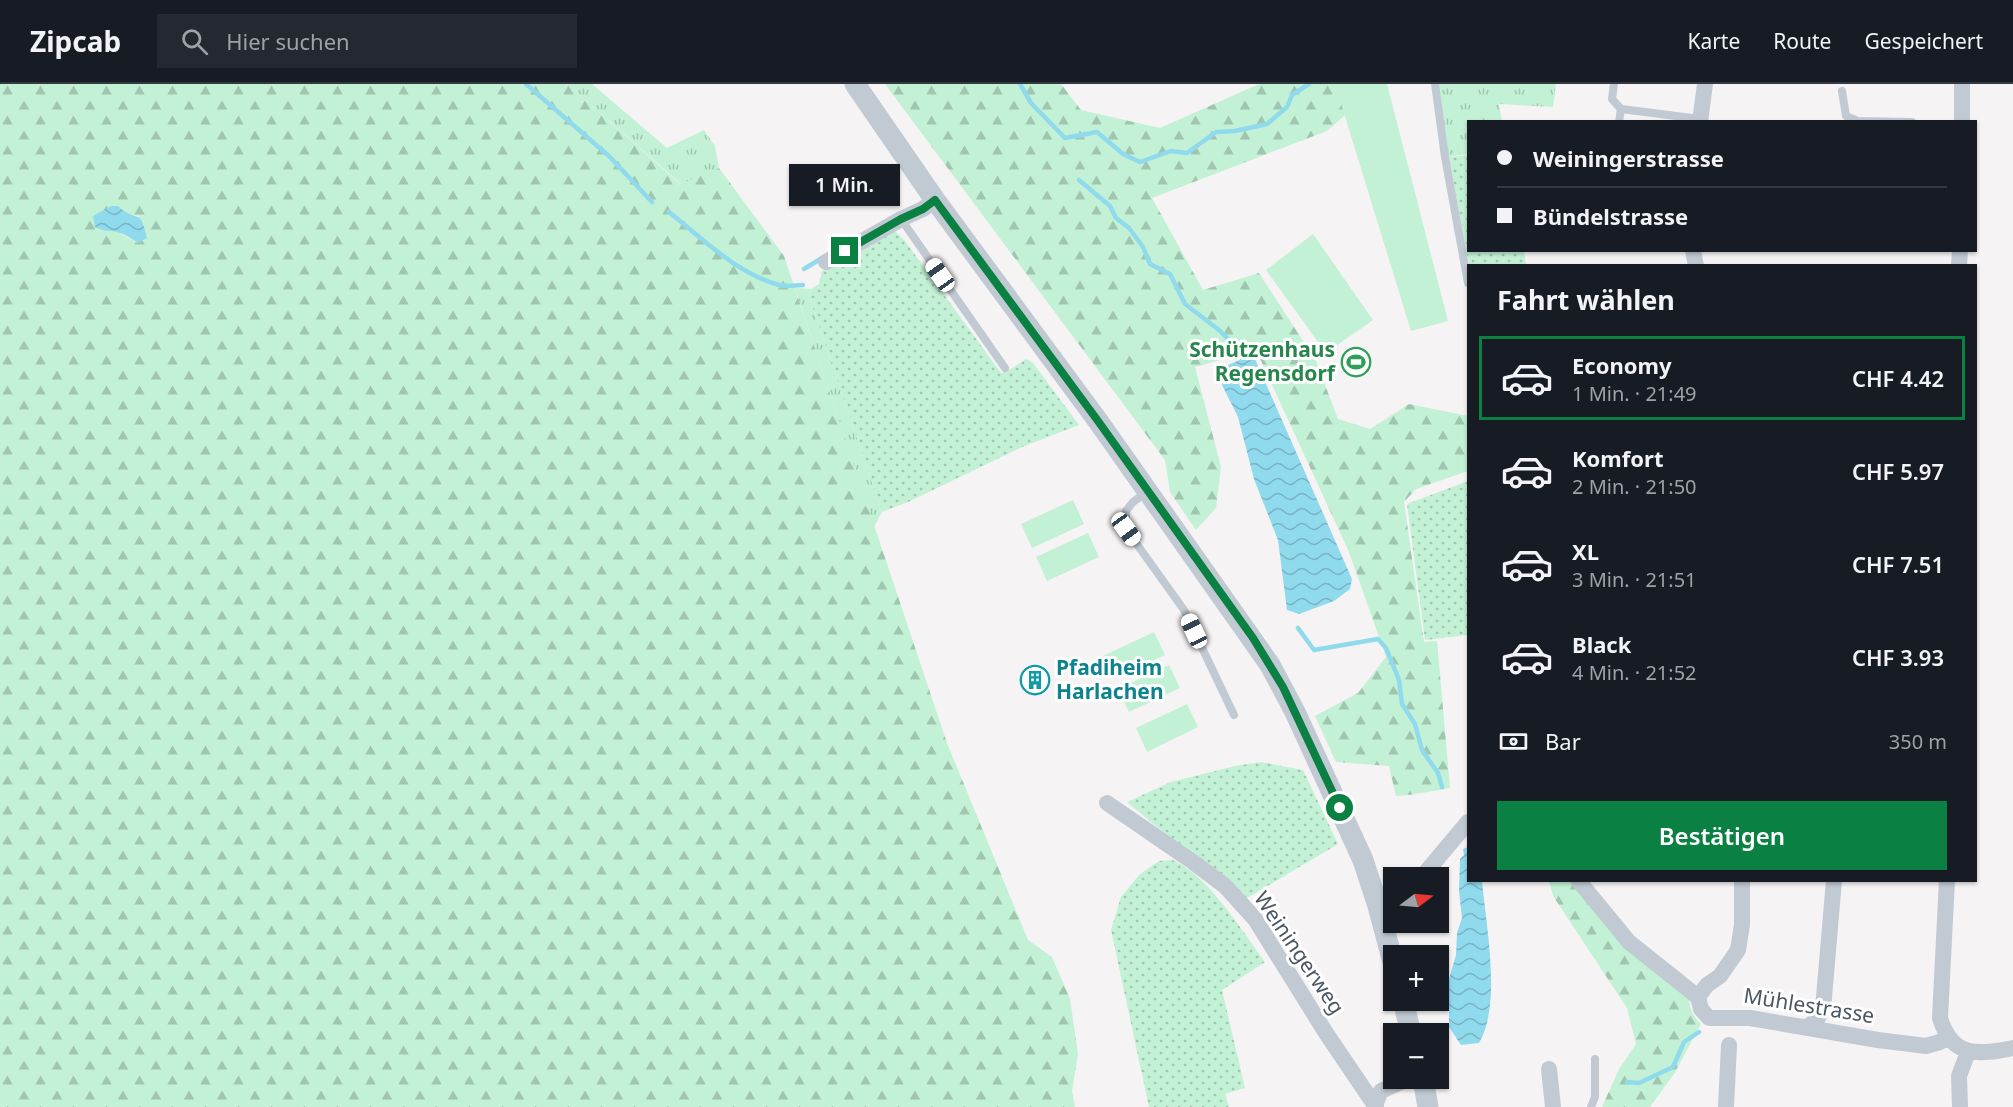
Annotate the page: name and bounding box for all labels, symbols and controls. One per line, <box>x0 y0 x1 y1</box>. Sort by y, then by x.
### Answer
search box <box>157 14 577 68</box>
text: Zipcab <box>30 22 121 60</box>
icon: search <box>178 25 211 58</box>
text: Hier suchen <box>226 26 350 56</box>
text: Karte <box>1687 27 1740 55</box>
text: Route <box>1773 27 1831 55</box>
text: Gespeichert <box>1864 27 1983 55</box>
text: Weiningerstrasse <box>1533 143 1724 173</box>
callout: 1 Min. <box>790 164 900 206</box>
text: 1 Min. <box>815 171 874 198</box>
text: Bündelstrasse <box>1533 201 1688 231</box>
route end <box>831 237 858 264</box>
car <box>922 255 958 295</box>
text: Fahrt wählen <box>1497 281 1675 318</box>
place label: Schützenhaus Regensdorf <box>1189 335 1337 387</box>
sports icon: Schützenhaus Regensdorf <box>1340 346 1372 378</box>
text: Economy <box>1572 350 1671 380</box>
icon: car <box>1500 351 1554 405</box>
text: CHF 4.42 <box>1852 363 1944 393</box>
text: 1 Min. · 21:49 <box>1572 380 1697 407</box>
text: Komfort <box>1572 443 1663 473</box>
icon: car <box>1500 444 1554 498</box>
text: CHF 5.97 <box>1852 456 1944 486</box>
text: 2 Min. · 21:50 <box>1572 473 1697 500</box>
car <box>1108 509 1144 549</box>
text: XL <box>1572 536 1599 566</box>
icon: car <box>1500 537 1554 591</box>
text: CHF 7.51 <box>1852 549 1944 579</box>
text: 3 Min. · 21:51 <box>1572 566 1697 593</box>
car <box>1178 611 1210 651</box>
text: Black <box>1572 629 1631 659</box>
icon: car <box>1500 630 1554 684</box>
text: CHF 3.93 <box>1852 642 1944 672</box>
place label: Pfadiheim Harlachen <box>1056 653 1164 705</box>
text: 4 Min. · 21:52 <box>1572 659 1697 686</box>
building icon: Pfadiheim Harlachen <box>1019 664 1051 696</box>
icon: cash <box>1497 725 1530 758</box>
text: Bar <box>1545 726 1581 756</box>
text: 350 m <box>1889 728 1947 755</box>
route start <box>1326 794 1353 821</box>
button: Bestätigen <box>1497 801 1947 870</box>
north arrow <box>1383 867 1449 933</box>
map controls <box>1383 867 1449 1089</box>
street label: Weiningerweg <box>1248 886 1351 1019</box>
button: + <box>1383 945 1449 1011</box>
street label: Mühlestrasse <box>1742 981 1876 1029</box>
button: − <box>1383 1023 1449 1089</box>

